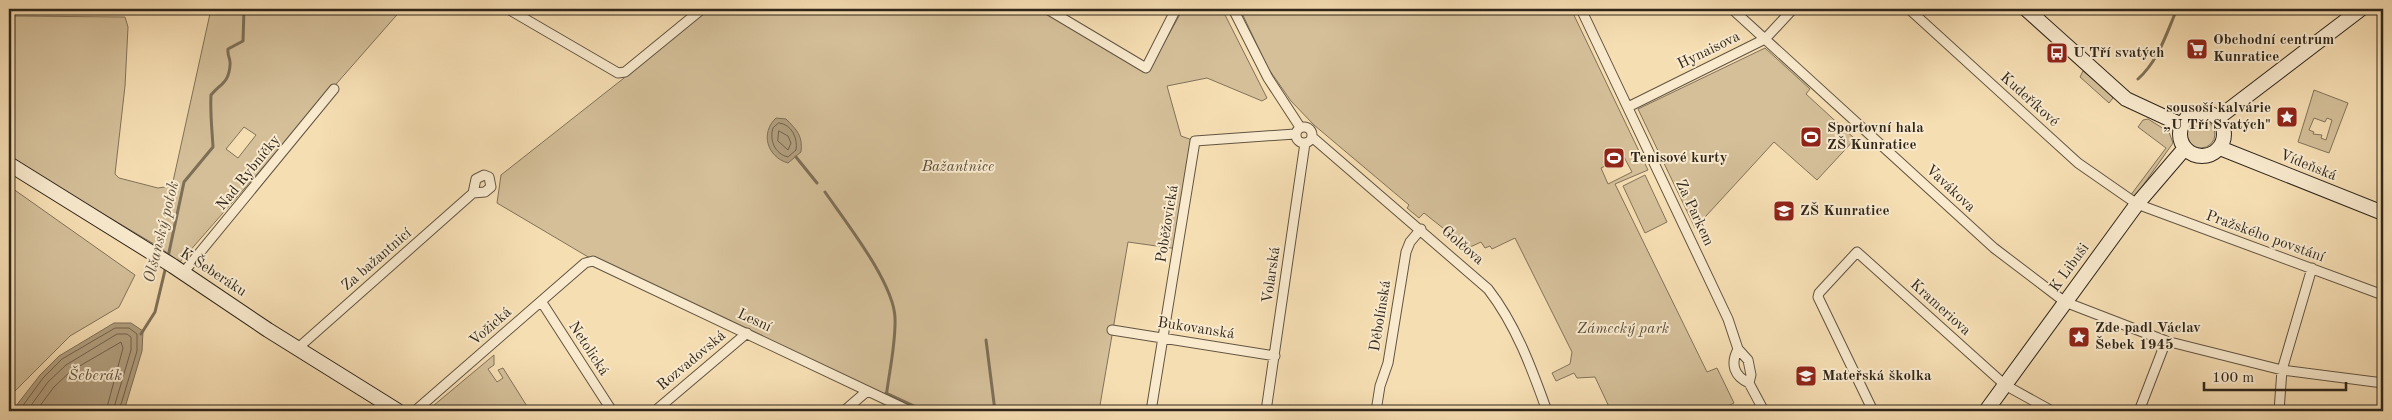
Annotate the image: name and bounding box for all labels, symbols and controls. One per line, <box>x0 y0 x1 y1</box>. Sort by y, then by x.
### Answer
street label: Hynaisova <box>1675 29 1743 73</box>
place label: Obchodní centrum Kunratice <box>2213 33 2334 65</box>
supermarket icon: Obchodní centrum Kunratice <box>2185 37 2209 61</box>
bus stop icon: U Tří svatých <box>2045 41 2069 65</box>
place label: U Tří svatých <box>2073 46 2164 61</box>
street label: Kudeříkové <box>1997 70 2061 130</box>
place label: sousoší kalvárie „U Tří Svatých" <box>2163 101 2271 133</box>
place icon: sousoší kalvárie „U Tří Svatých" <box>2275 105 2299 129</box>
place label: Sportovní hala ZŠ Kunratice <box>1827 121 1924 153</box>
sports icon: Sportovní hala ZŠ Kunratice <box>1799 125 1823 149</box>
street label: Nad Rybníčky <box>214 133 284 213</box>
sports icon: Tenisové kurty <box>1602 146 1626 170</box>
street label: Vídeňská <box>2278 148 2339 184</box>
place label: Tenisové kurty <box>1630 151 1728 166</box>
park label: Bažantnice <box>921 160 994 175</box>
street label: Vavákova <box>1922 162 1978 216</box>
street label: Za Parkem <box>1672 178 1716 248</box>
water label: Olšanský potok <box>142 179 182 284</box>
street label: Poběžovická <box>1154 183 1182 264</box>
school or university icon: ZŠ Kunratice <box>1772 199 1796 223</box>
place label: ZŠ Kunratice <box>1800 201 1890 219</box>
street label: Pražského povstání <box>2204 209 2327 266</box>
street label: Golčova <box>1438 224 1486 269</box>
street label: Za bažantnicí <box>339 225 415 294</box>
street label: K Libuši <box>2048 241 2092 295</box>
street label: K Šeberáku <box>177 244 250 300</box>
street label: Volarská <box>1261 245 1283 304</box>
street label: Krameriova <box>1907 277 1974 339</box>
street label: Děbolínská <box>1368 279 1394 353</box>
street label: Vožická <box>467 305 515 349</box>
street label: Lesní <box>735 307 774 336</box>
street label: Bukovanská <box>1156 316 1236 343</box>
street label: Netolická <box>565 319 611 379</box>
place label: Zde padl Václav Šebek 1945 <box>2095 321 2201 353</box>
park label: Zámecký park <box>1577 322 1669 337</box>
place icon: Zde padl Václav Šebek 1945 <box>2067 325 2091 349</box>
street label: Rozvadovská <box>655 328 729 394</box>
scale bar <box>2204 360 2347 392</box>
school or university icon: Mateřská školka <box>1794 364 1818 388</box>
water label: Šeberák <box>68 365 122 384</box>
place label: Mateřská školka <box>1822 369 1932 384</box>
text: 100 m <box>2212 371 2254 386</box>

